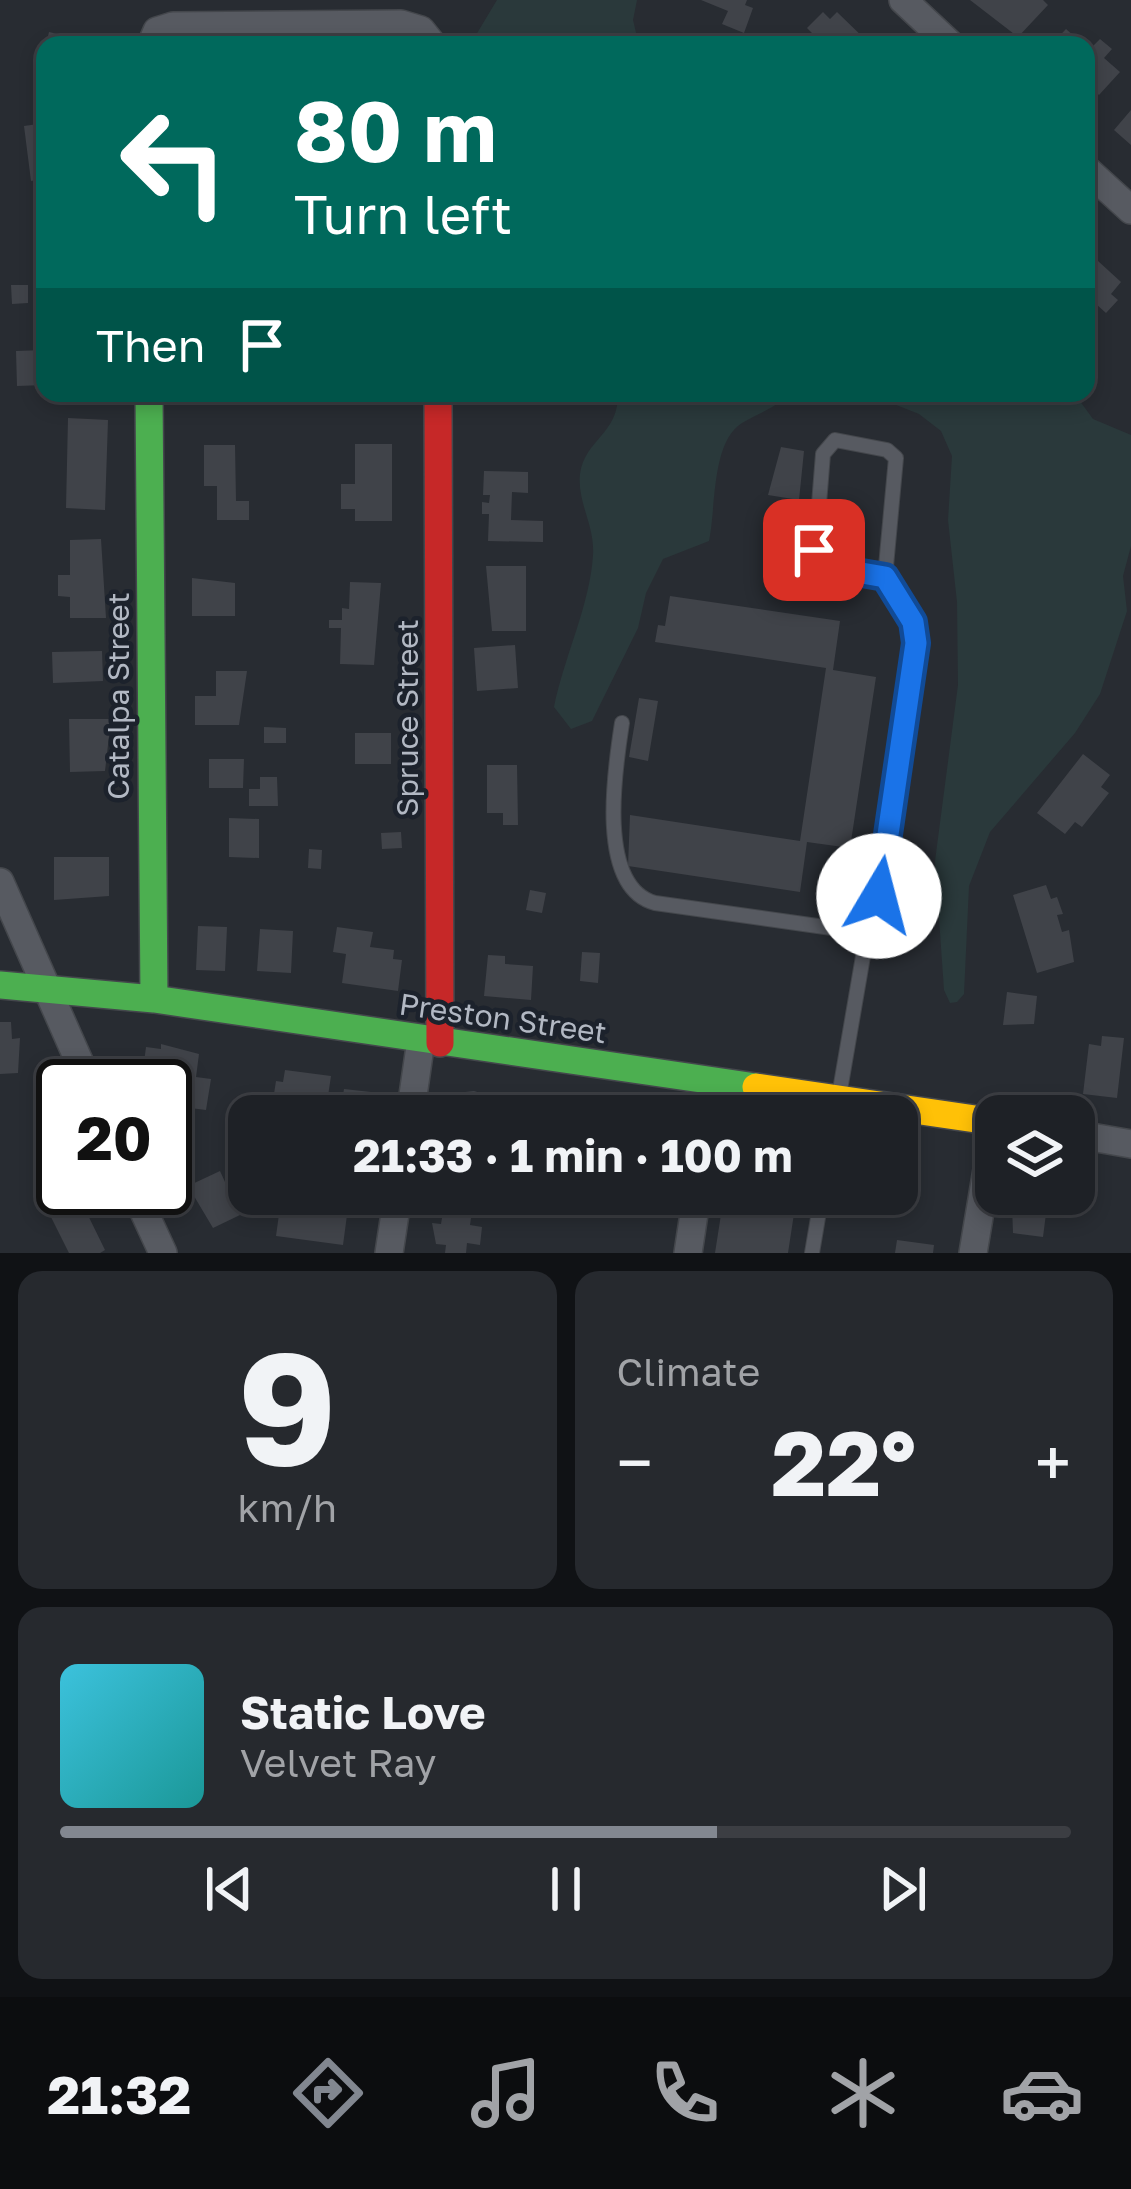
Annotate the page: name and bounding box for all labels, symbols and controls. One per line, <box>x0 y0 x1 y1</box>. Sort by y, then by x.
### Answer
text: 80 m <box>294 80 497 180</box>
icon: left <box>96 84 252 240</box>
text: Turn left <box>294 181 512 246</box>
icon: arrive <box>229 312 295 378</box>
text: Then <box>96 318 205 372</box>
pin <box>763 499 865 601</box>
icon: arrive <box>781 517 847 583</box>
street label: Catalpa Street <box>100 592 136 800</box>
street label: Spruce Street <box>389 619 425 817</box>
position arrow <box>816 833 942 959</box>
street label: Preston Street <box>397 986 609 1050</box>
speed limit sign: 20 <box>36 1059 192 1215</box>
map controls <box>975 1095 1095 1215</box>
button: layers <box>975 1095 1095 1215</box>
text: 21:33 · 1 min · 100 m <box>353 1128 793 1182</box>
text: 9 <box>238 1312 337 1499</box>
text: Climate <box>617 1348 760 1395</box>
text: 22° <box>771 1408 916 1516</box>
text: − <box>617 1422 653 1502</box>
text: + <box>1035 1422 1071 1502</box>
text: km/h <box>238 1484 337 1531</box>
text: Static Love <box>240 1685 486 1739</box>
text: Velvet Ray <box>240 1739 436 1786</box>
icon: previous <box>196 1856 262 1922</box>
icon: pause <box>533 1856 599 1922</box>
icon: next <box>870 1856 936 1922</box>
icon: directions <box>286 2051 370 2135</box>
icon: music <box>464 2051 548 2135</box>
icon: phone <box>643 2051 727 2135</box>
icon: climate <box>821 2051 905 2135</box>
icon: car <box>1000 2051 1084 2135</box>
text: 21:32 <box>47 2061 191 2126</box>

